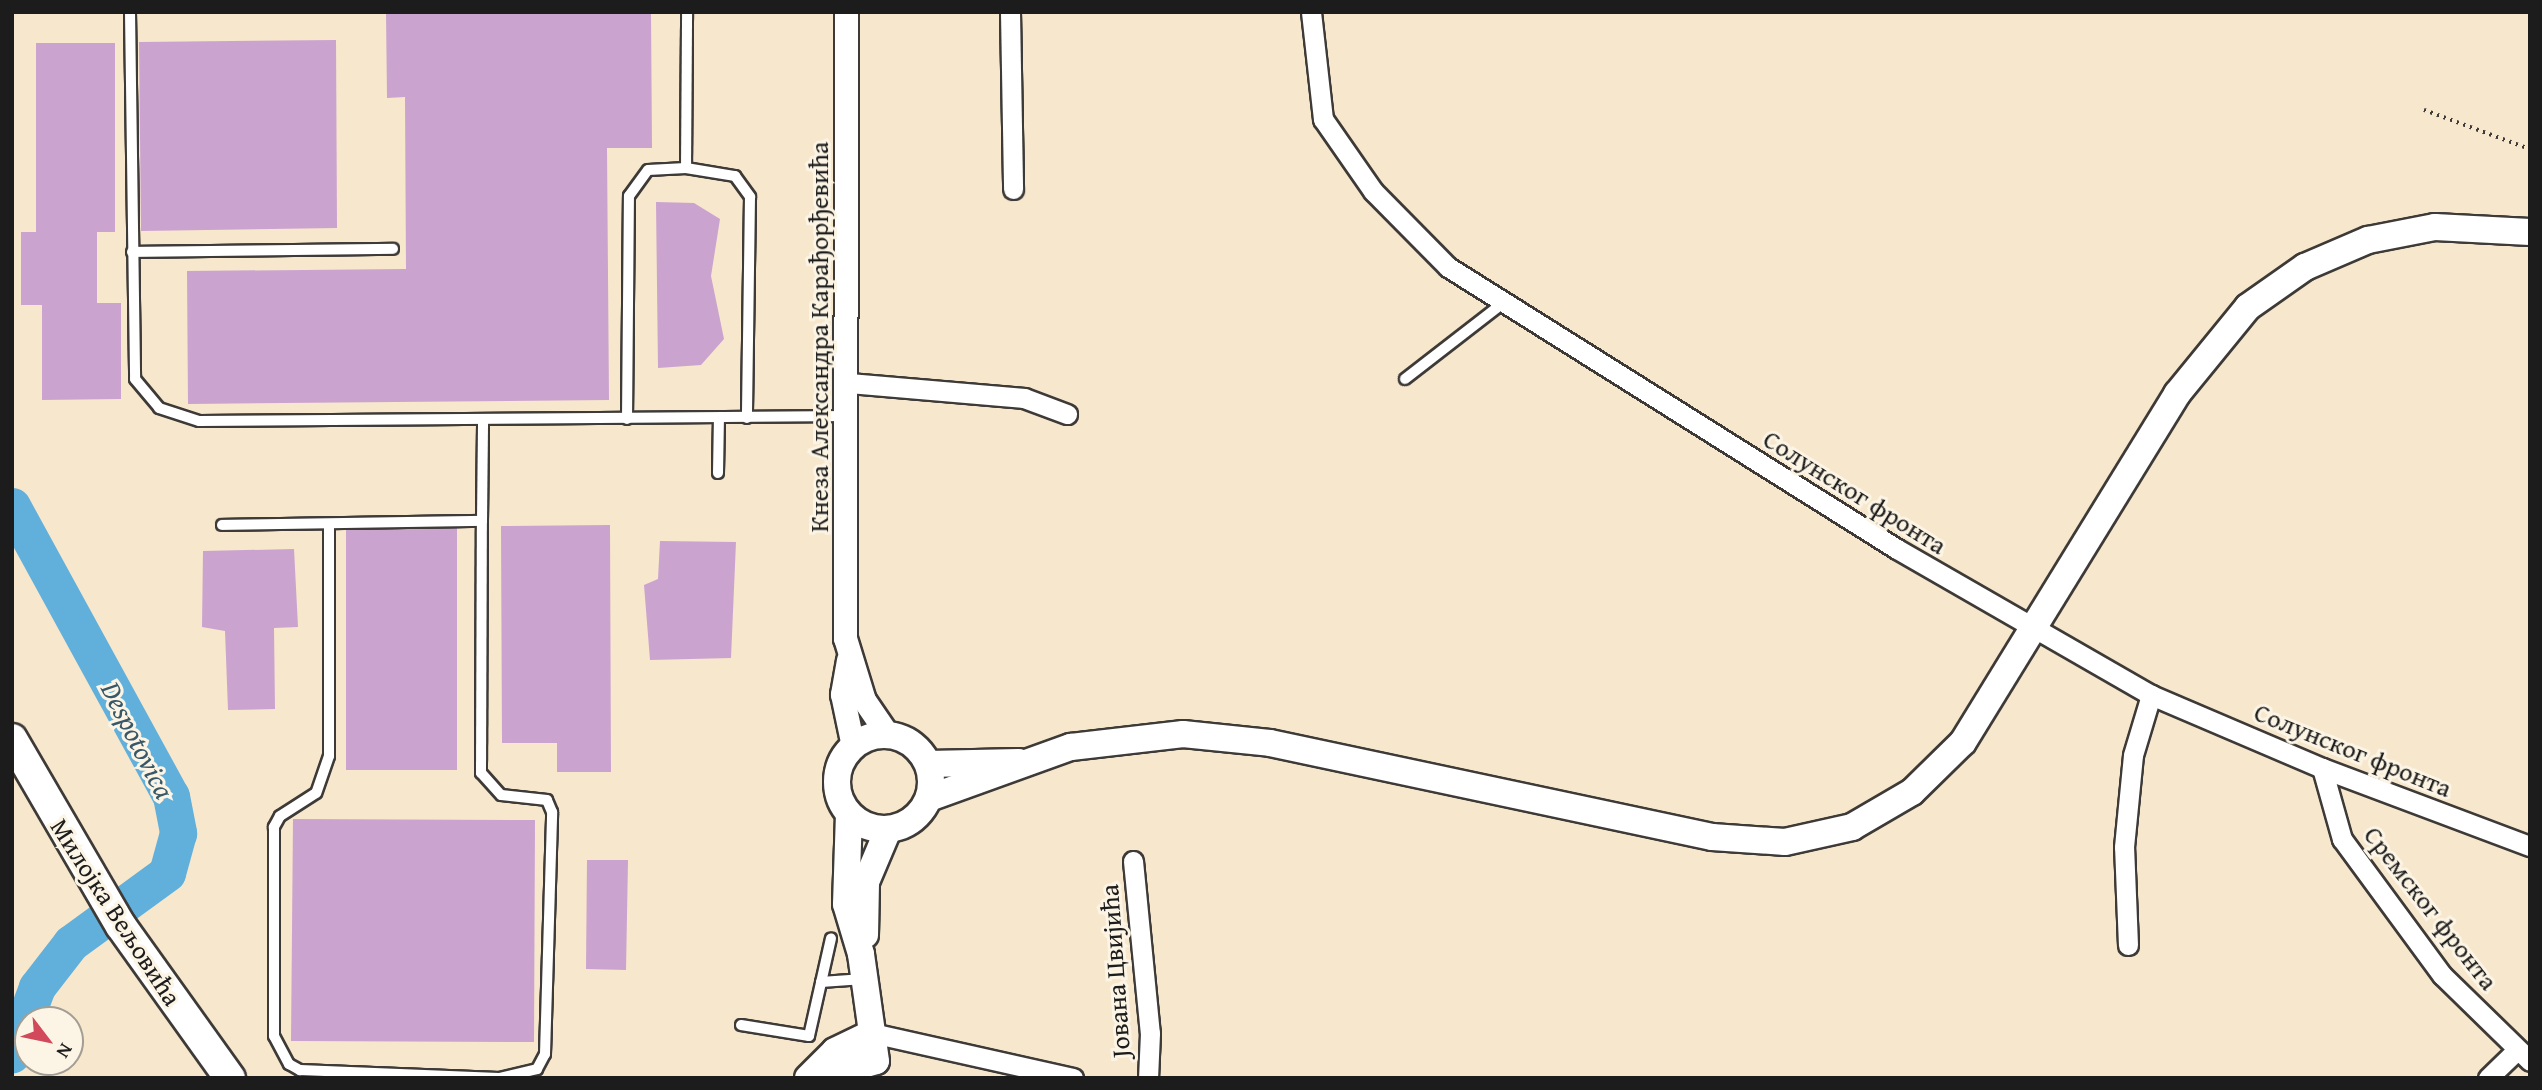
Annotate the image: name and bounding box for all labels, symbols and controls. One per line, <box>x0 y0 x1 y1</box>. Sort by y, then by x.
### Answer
street label: Кнеза Александра Карађорђевића <box>803 142 835 532</box>
street label: Солунског фронта <box>1758 423 1952 561</box>
water label: Despotovica <box>94 676 182 804</box>
street label: Солунског фронта <box>2250 696 2456 804</box>
street label: Милојка Вељовића <box>44 813 188 1011</box>
street label: Сремског фронта <box>2358 820 2504 996</box>
street label: Јована Цвијића <box>1093 883 1137 1059</box>
north arrow <box>14 1006 84 1076</box>
text: N <box>50 1038 80 1064</box>

